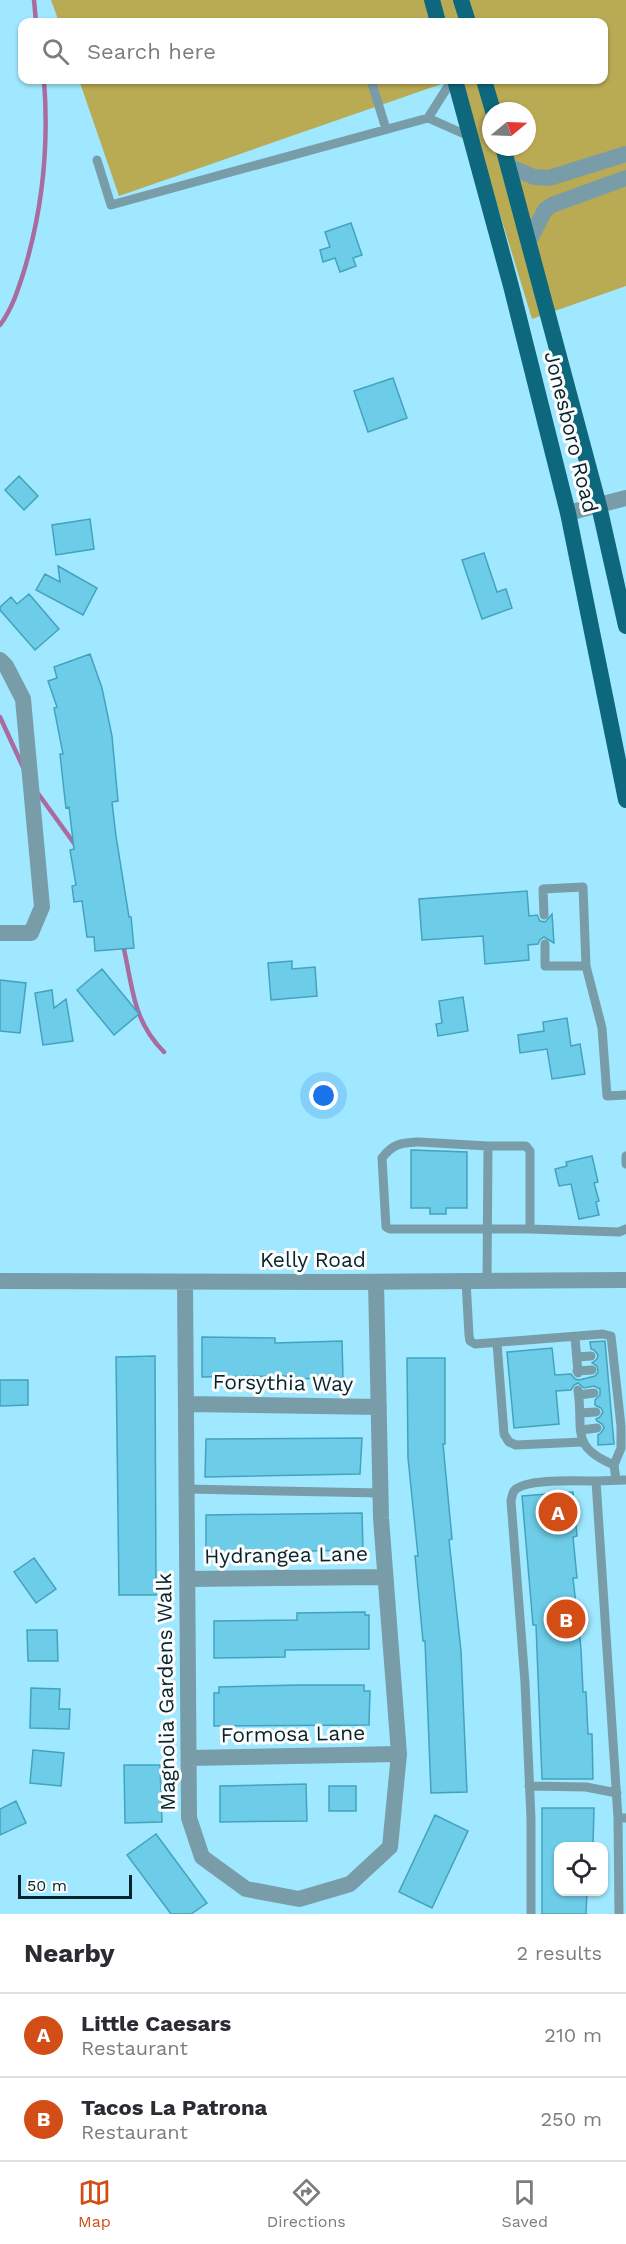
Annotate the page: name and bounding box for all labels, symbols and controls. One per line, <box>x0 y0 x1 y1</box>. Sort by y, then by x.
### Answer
search box <box>18 18 608 84</box>
icon: search <box>39 35 72 68</box>
text: Search here <box>87 39 216 64</box>
north arrow <box>482 102 536 156</box>
street label: Jonesboro Road <box>539 349 604 515</box>
your location <box>309 1081 338 1110</box>
street label: Kelly Road <box>260 1247 366 1272</box>
street label: Forsythia Way <box>213 1369 354 1396</box>
pin: A <box>538 1490 578 1534</box>
street label: Hydrangea Lane <box>204 1541 368 1568</box>
street label: Magnolia Gardens Walk <box>151 1573 180 1811</box>
pin: B <box>546 1596 586 1642</box>
street label: Formosa Lane <box>220 1720 366 1747</box>
map controls <box>554 1842 608 1896</box>
button: locate <box>554 1842 608 1896</box>
scale bar <box>18 1872 132 1900</box>
text: 50 m <box>27 1876 67 1895</box>
text: Nearby <box>24 1938 115 1968</box>
text: 2 results <box>517 1941 602 1965</box>
text: Little Caesars <box>81 2011 231 2036</box>
text: A <box>37 2023 50 2047</box>
text: 210 m <box>544 2023 602 2047</box>
text: Restaurant <box>81 2036 188 2060</box>
text: Tacos La Patrona <box>81 2095 267 2120</box>
text: B <box>37 2107 50 2131</box>
text: 250 m <box>540 2107 602 2131</box>
text: Restaurant <box>81 2120 188 2144</box>
tab: Map <box>78 2176 111 2231</box>
tab: Directions <box>267 2176 346 2231</box>
tab: Saved <box>502 2176 548 2231</box>

